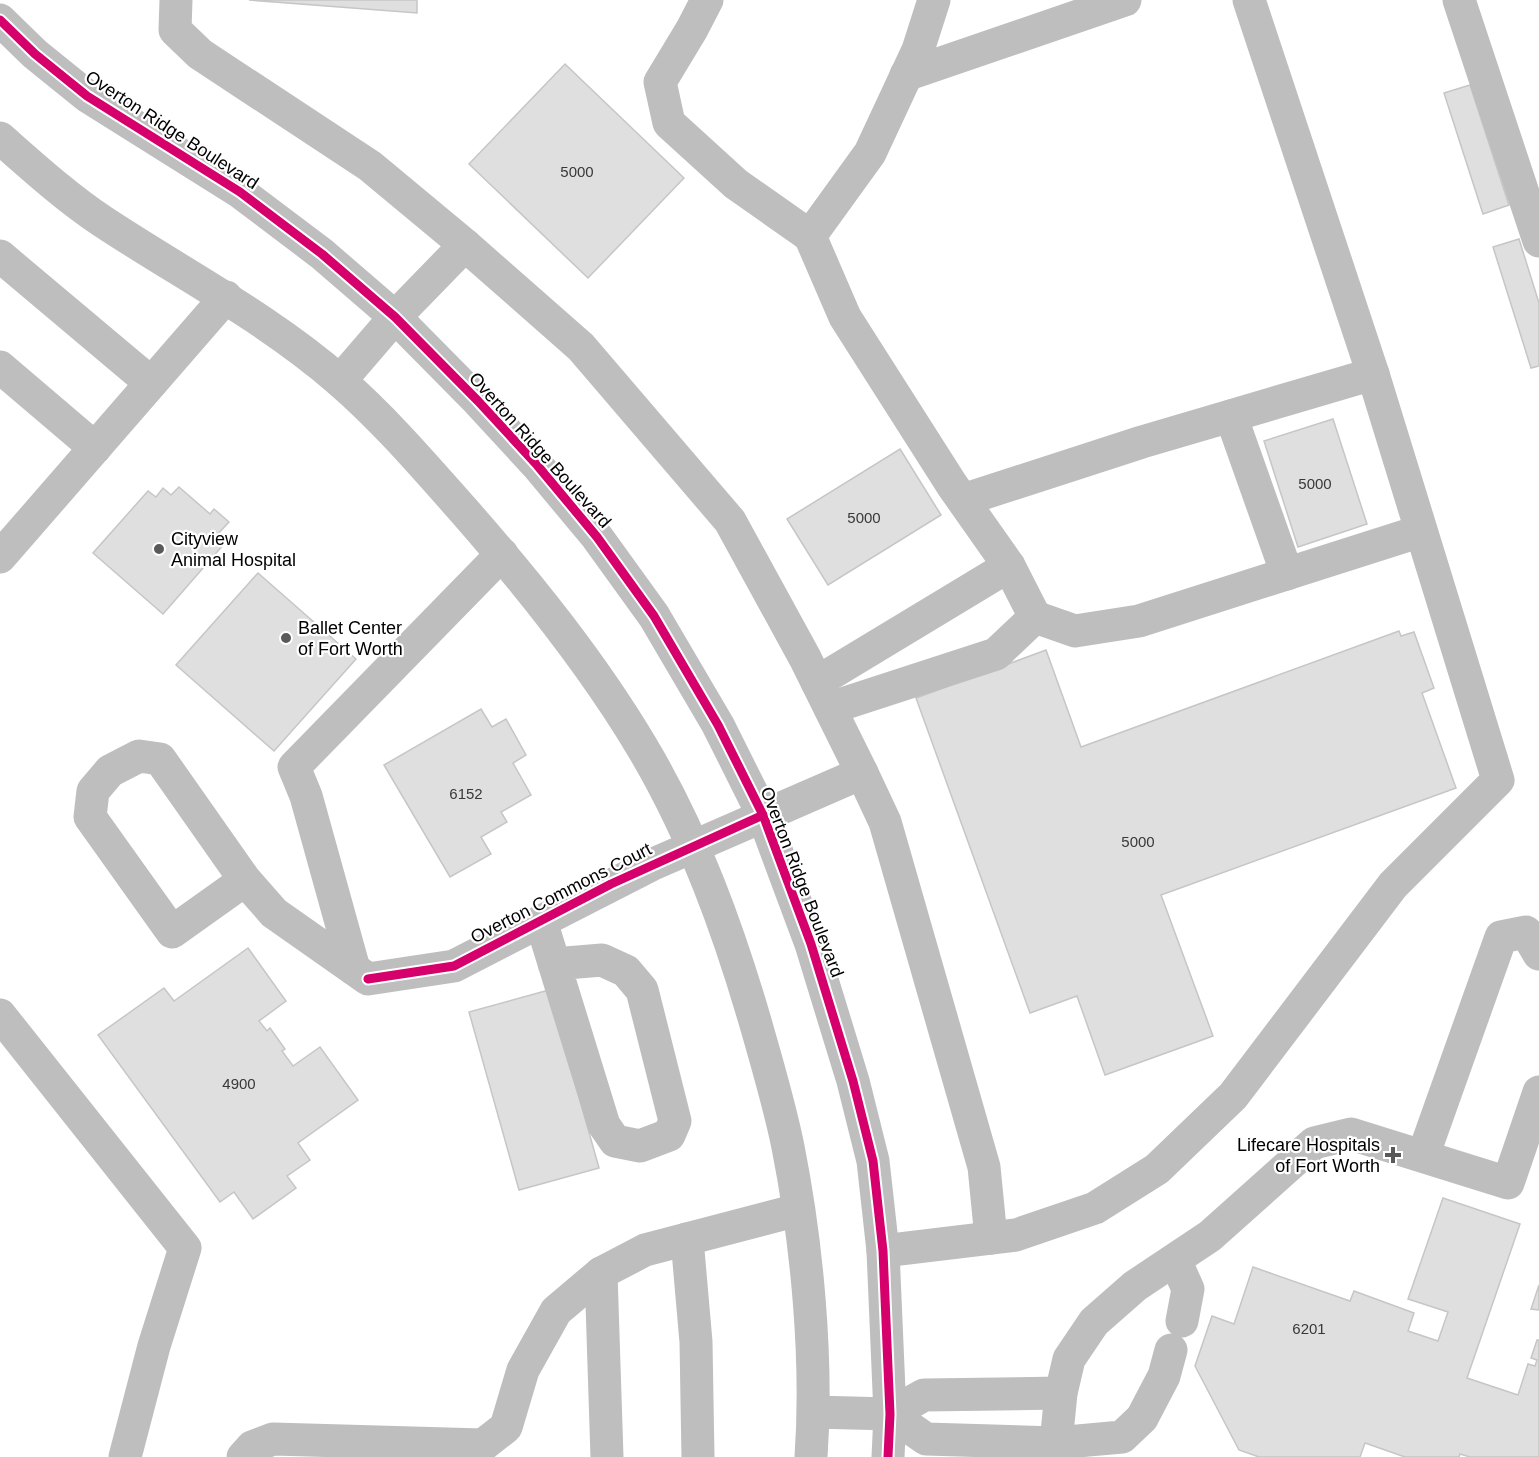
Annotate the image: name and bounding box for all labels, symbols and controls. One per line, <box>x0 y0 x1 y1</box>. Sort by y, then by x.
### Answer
street label: Overton Ridge Boulevard <box>82 67 262 193</box>
house number: 5000 <box>560 163 594 180</box>
street label: Overton Ridge Boulevard <box>465 368 615 532</box>
house number: 5000 <box>1298 475 1332 492</box>
house number: 5000 <box>847 509 881 526</box>
place label: Cityview Animal Hospital <box>171 529 296 570</box>
marker: Cityview Animal Hospital <box>152 542 166 556</box>
place label: Ballet Center of Fort Worth <box>298 618 403 659</box>
marker: Ballet Center of Fort Worth <box>279 631 293 645</box>
street label: Overton Ridge Boulevard <box>756 784 848 980</box>
house number: 6152 <box>449 785 483 802</box>
house number: 5000 <box>1121 833 1155 850</box>
street label: Overton Commons Court <box>467 839 655 947</box>
house number: 4900 <box>222 1075 256 1092</box>
place label: Lifecare Hospitals of Fort Worth <box>1237 1135 1380 1176</box>
marker: Lifecare Hospitals of Fort Worth <box>1384 1146 1402 1164</box>
house number: 6201 <box>1292 1320 1326 1337</box>

